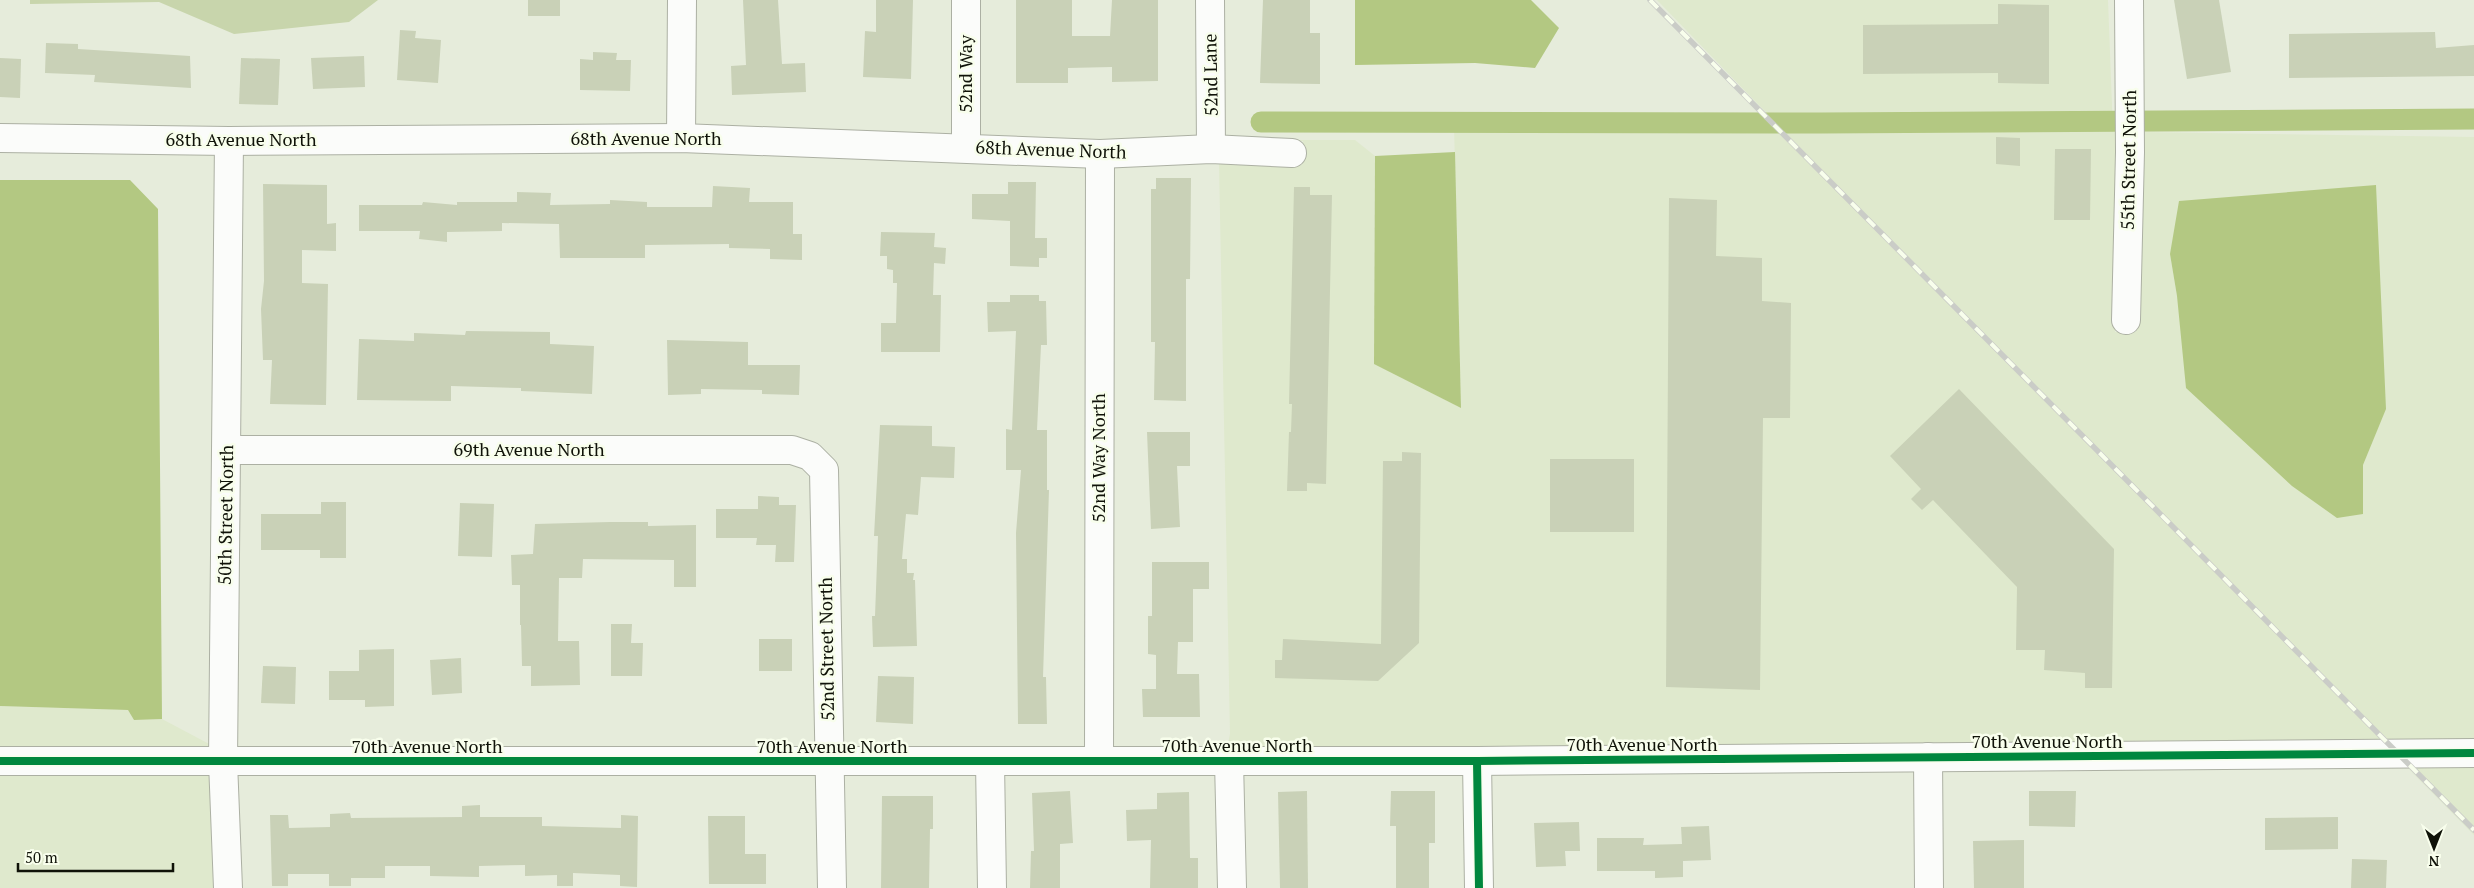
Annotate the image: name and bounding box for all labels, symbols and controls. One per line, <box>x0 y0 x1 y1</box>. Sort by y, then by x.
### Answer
street label: 52nd Lane <box>1197 33 1223 117</box>
street label: 52nd Way <box>953 34 977 113</box>
street label: 55th Street North <box>2115 89 2141 230</box>
street label: 68th Avenue North <box>570 126 722 150</box>
street label: 68th Avenue North <box>165 127 317 151</box>
street label: 68th Avenue North <box>975 134 1127 164</box>
street label: 52nd Way North <box>1086 393 1110 523</box>
street label: 69th Avenue North <box>453 437 605 461</box>
street label: 50th Street North <box>212 444 238 585</box>
street label: 52nd Street North <box>813 576 839 721</box>
street label: 70th Avenue North <box>1971 729 2123 753</box>
street label: 70th Avenue North <box>1566 732 1718 756</box>
street label: 70th Avenue North <box>1161 733 1313 757</box>
street label: 70th Avenue North <box>351 734 503 758</box>
street label: 70th Avenue North <box>756 734 908 758</box>
north arrow <box>2409 823 2459 873</box>
scale bar <box>18 840 172 872</box>
text: 50 m <box>25 847 58 867</box>
text: N <box>2428 852 2439 871</box>

